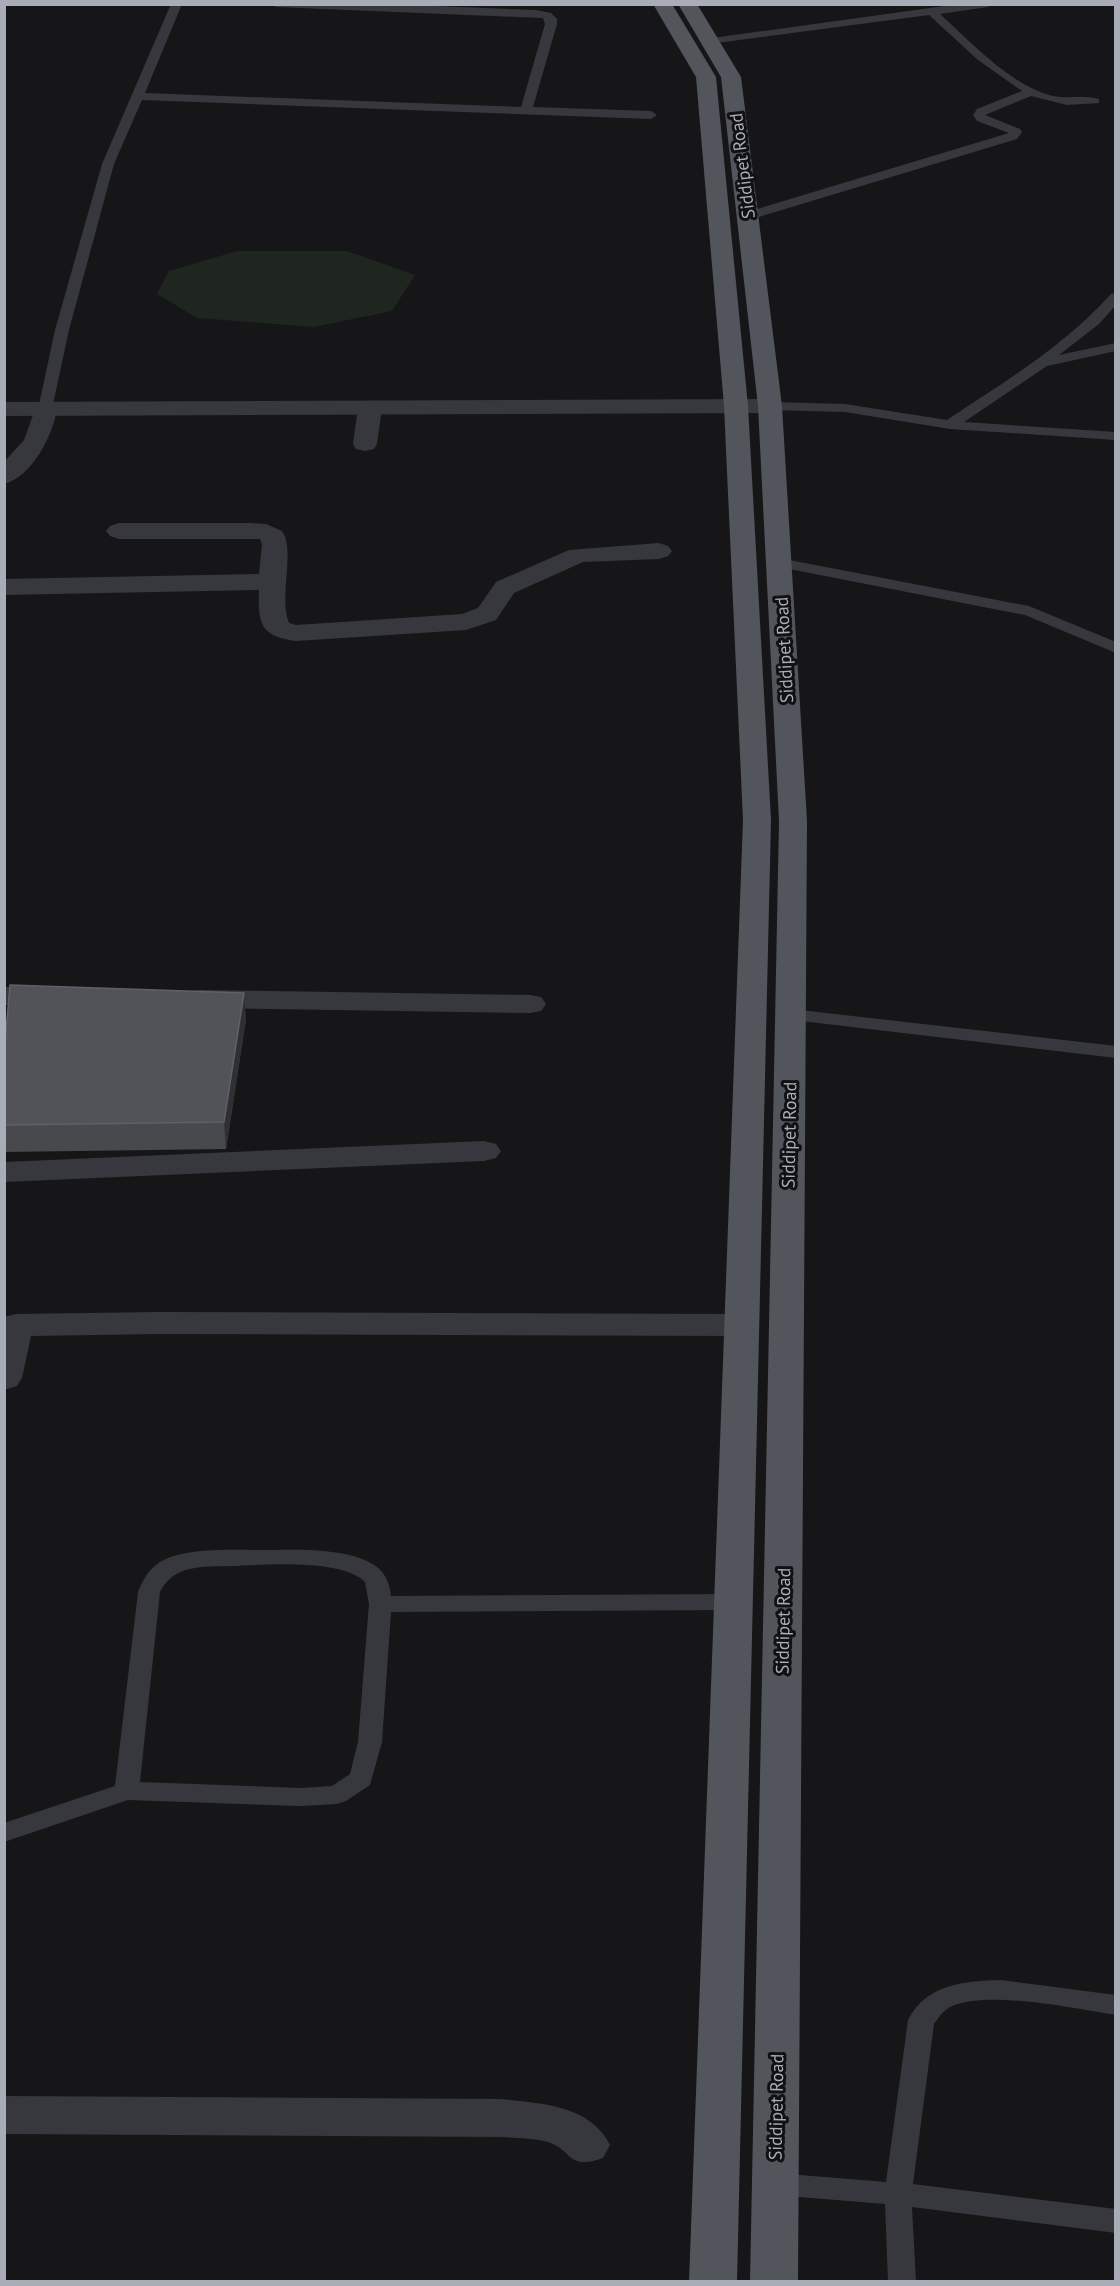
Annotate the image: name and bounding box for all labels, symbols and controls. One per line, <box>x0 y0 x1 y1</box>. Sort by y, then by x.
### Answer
street label: Siddipet Road <box>724 112 760 220</box>
street label: Siddipet Road <box>770 596 798 704</box>
street label: Siddipet Road <box>777 1082 801 1188</box>
street label: Siddipet Road <box>771 1568 795 1674</box>
street label: Siddipet Road <box>764 2054 788 2160</box>

